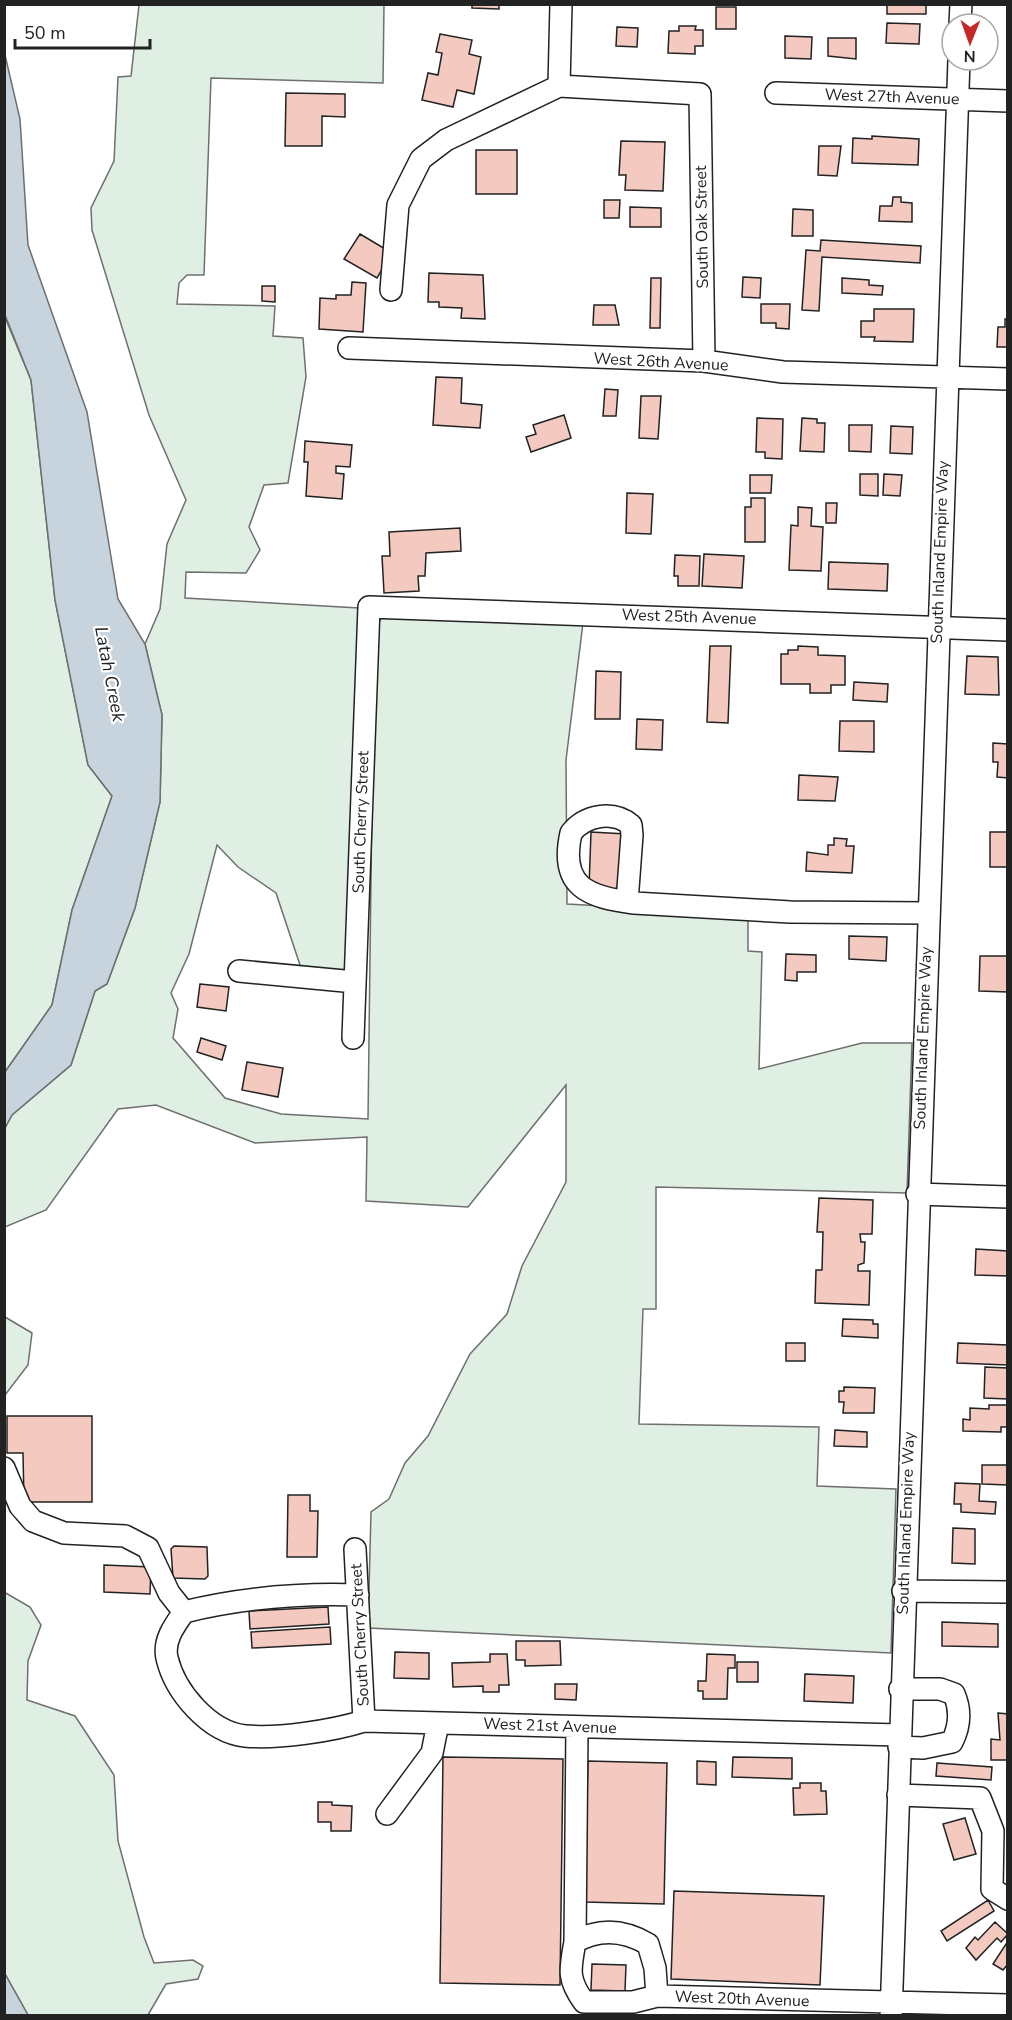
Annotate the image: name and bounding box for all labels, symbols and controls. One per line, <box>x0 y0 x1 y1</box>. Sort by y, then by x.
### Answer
scale bar <box>15 12 150 50</box>
north arrow <box>940 12 1000 72</box>
text: 50 m <box>24 21 66 45</box>
text: N <box>964 45 976 67</box>
street label: West 27th Avenue <box>824 84 960 110</box>
street label: South Oak Street <box>690 165 714 289</box>
street label: West 26th Avenue <box>593 347 729 377</box>
street label: South Inland Empire Way <box>926 459 954 644</box>
street label: West 25th Avenue <box>621 604 757 630</box>
water label: Latah Creek <box>89 624 131 725</box>
street label: South Cherry Street <box>348 750 374 894</box>
street label: South Inland Empire Way <box>909 945 937 1130</box>
street label: South Inland Empire Way <box>892 1430 920 1615</box>
street label: South Cherry Street <box>345 1563 375 1707</box>
street label: West 21st Avenue <box>483 1713 617 1739</box>
street label: West 20th Avenue <box>674 1986 810 2012</box>

